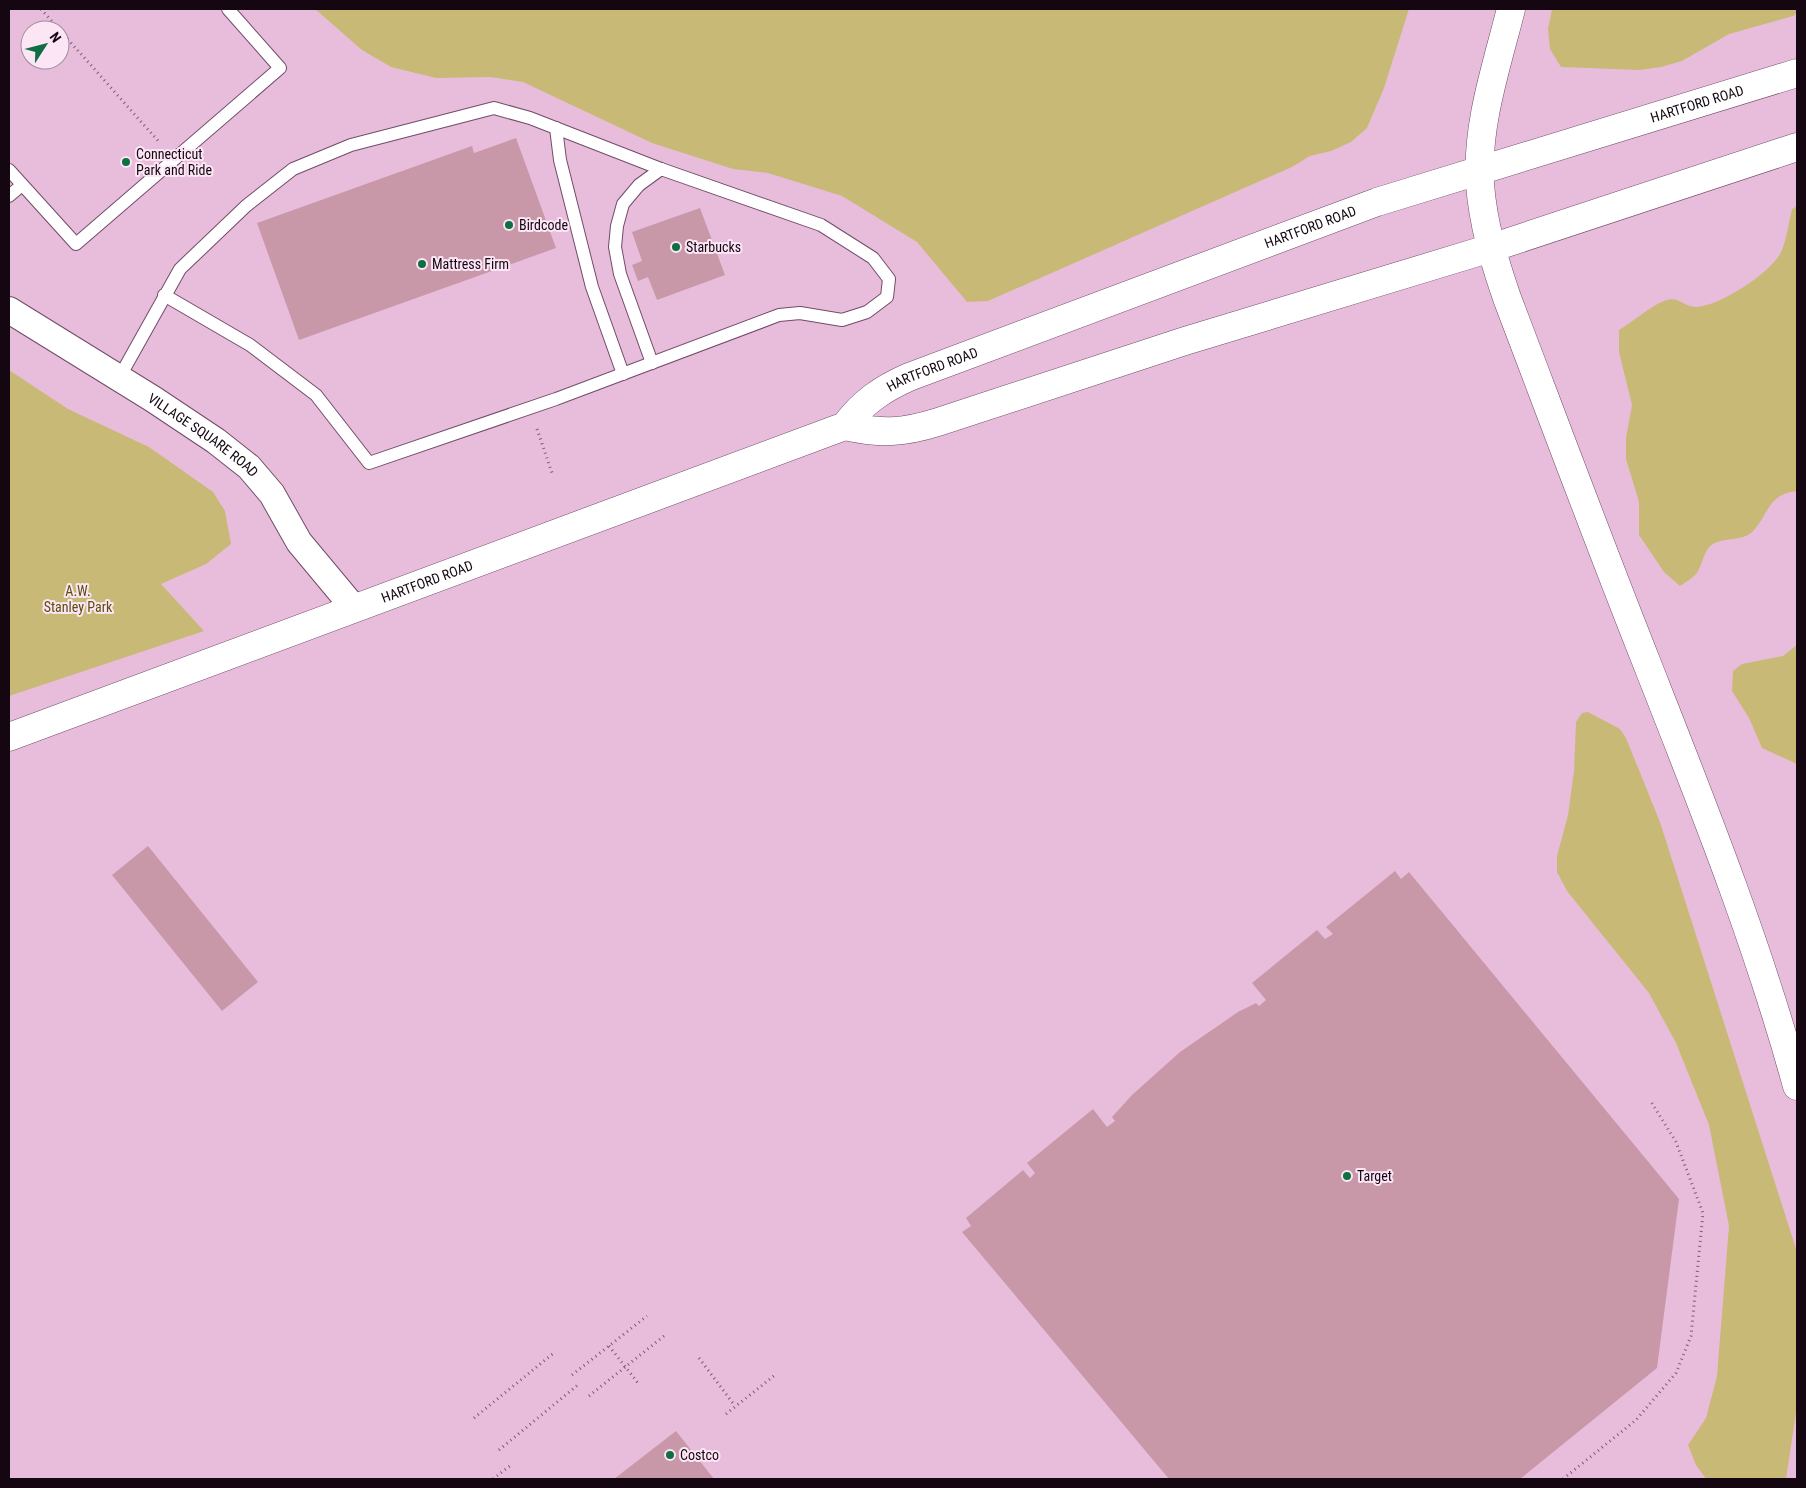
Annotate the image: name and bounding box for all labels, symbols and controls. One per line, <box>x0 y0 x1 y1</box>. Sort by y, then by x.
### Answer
north arrow <box>20 20 70 70</box>
text: N <box>47 29 65 46</box>
street label: HARTFORD ROAD <box>1648 82 1746 126</box>
place label: Connecticut Park and Ride <box>136 146 212 178</box>
marker: Connecticut Park and Ride <box>120 156 132 168</box>
street label: HARTFORD ROAD <box>1262 203 1358 251</box>
place label: Birdcode <box>519 217 568 233</box>
marker: Birdcode <box>503 219 515 231</box>
place label: Starbucks <box>686 239 741 255</box>
marker: Starbucks <box>670 241 682 253</box>
place label: Mattress Firm <box>432 256 509 272</box>
marker: Mattress Firm <box>416 258 428 270</box>
street label: HARTFORD ROAD <box>884 344 980 395</box>
street label: VILLAGE SQUARE ROAD <box>145 390 262 480</box>
street label: HARTFORD ROAD <box>379 557 475 606</box>
park label: A.W. Stanley Park <box>44 583 113 615</box>
place label: Target <box>1357 1168 1392 1184</box>
marker: Target <box>1341 1170 1353 1182</box>
place label: Costco <box>680 1447 719 1463</box>
marker: Costco <box>664 1449 676 1461</box>

